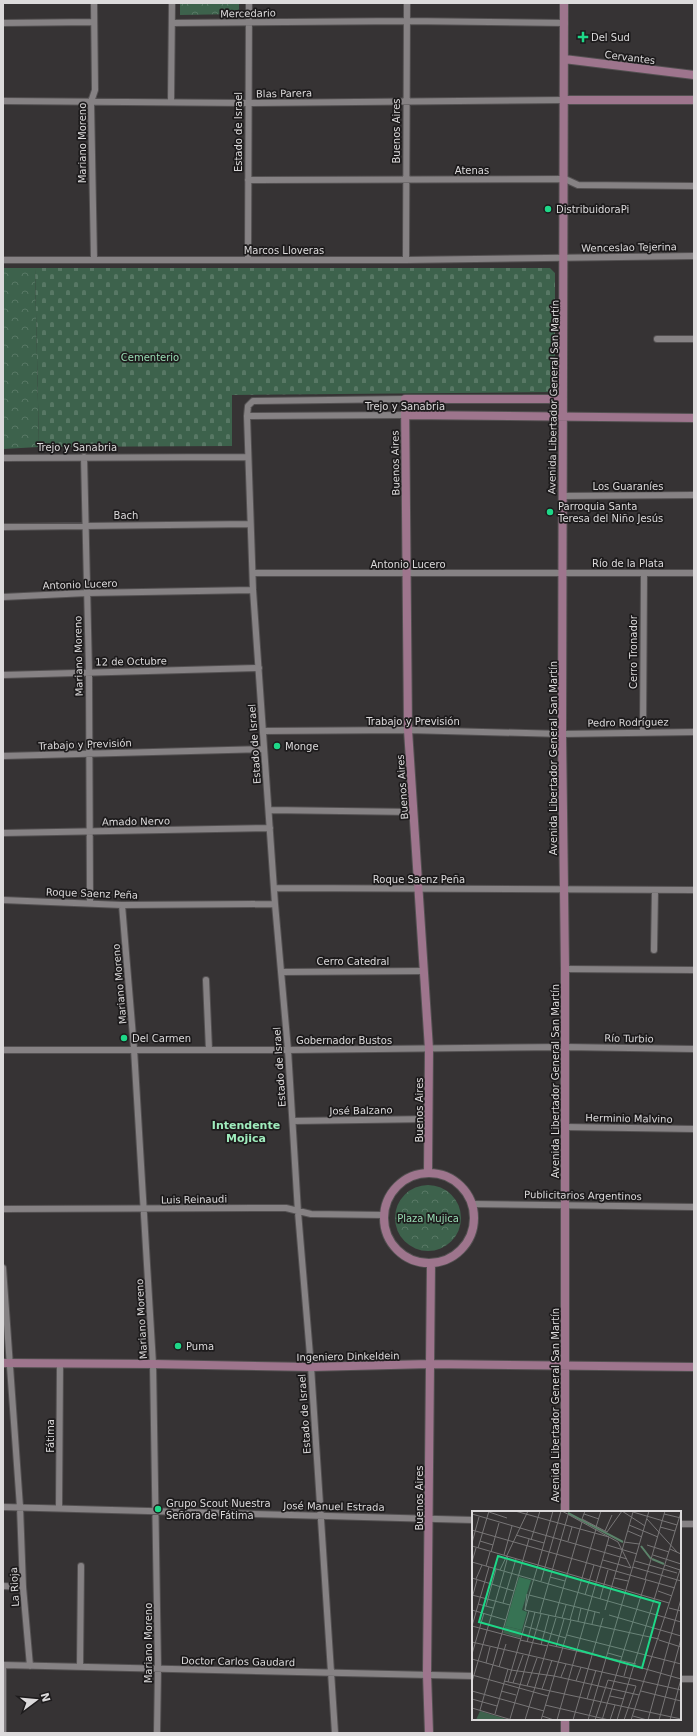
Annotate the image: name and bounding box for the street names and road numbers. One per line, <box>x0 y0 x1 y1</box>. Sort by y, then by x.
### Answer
street label: Mercedario <box>220 8 276 19</box>
street label: Cervantes <box>604 49 656 66</box>
street label: Blas Parera <box>256 88 312 99</box>
street label: Estado de Israel <box>233 92 244 172</box>
street label: Buenos Aires <box>391 98 402 164</box>
street label: Mariano Moreno <box>77 103 88 183</box>
street label: Atenas <box>455 165 489 176</box>
street label: Wenceslao Tejerina <box>581 241 677 254</box>
street label: Marcos Lloveras <box>244 245 324 256</box>
street label: Avenida Libertador General San Martín <box>546 300 561 494</box>
street label: Trejo y Sanabria <box>364 401 445 412</box>
street label: Buenos Aires <box>389 430 402 496</box>
street label: Trejo y Sanabria <box>36 442 117 453</box>
street label: Los Guaraníes <box>593 481 663 492</box>
street label: Bach <box>114 510 138 521</box>
street label: Río de la Plata <box>592 558 664 569</box>
street label: Antonio Lucero <box>370 559 446 570</box>
street label: Antonio Lucero <box>42 578 118 591</box>
street label: Cerro Tronador <box>628 614 639 689</box>
street label: Mariano Moreno <box>72 616 85 696</box>
street label: 12 de Octubre <box>95 655 167 668</box>
street label: Avenida Libertador General San Martín <box>548 661 559 855</box>
street label: Estado de Israel <box>246 704 263 784</box>
street label: Trabajo y Previsión <box>365 716 460 727</box>
street label: Pedro Rodríguez <box>587 716 669 729</box>
street label: Trabajo y Previsión <box>37 737 132 752</box>
street label: Buenos Aires <box>395 754 410 820</box>
street label: Amado Nervo <box>102 815 170 828</box>
street label: Roque Saenz Peña <box>373 874 465 885</box>
street label: Roque Saenz Peña <box>46 886 138 901</box>
street label: Mariano Moreno <box>111 943 128 1025</box>
street label: Cerro Catedral <box>317 956 389 967</box>
street label: Avenida Libertador General San Martín <box>550 984 561 1178</box>
street label: Estado de Israel <box>271 1027 288 1107</box>
street label: Río Turbio <box>604 1033 654 1044</box>
street label: Gobernador Bustos <box>296 1035 392 1046</box>
street label: Buenos Aires <box>414 1077 425 1143</box>
street label: José Balzano <box>328 1104 393 1117</box>
street label: Herminio Malvino <box>585 1112 673 1125</box>
street label: Publicitarios Argentinos <box>524 1189 642 1202</box>
street label: Luis Reinaudi <box>161 1193 227 1206</box>
street label: Mariano Moreno <box>134 1278 149 1360</box>
street label: Avenida Libertador General San Martín <box>550 1308 561 1502</box>
street label: Ingeniero Dinkeldein <box>296 1350 400 1363</box>
street label: Estado de Israel <box>296 1374 313 1454</box>
street label: Fátima <box>45 1419 56 1453</box>
street label: Buenos Aires <box>414 1465 425 1531</box>
street label: José Manuel Estrada <box>282 1500 385 1513</box>
street label: La Rioja <box>8 1567 21 1607</box>
street label: Mariano Moreno <box>143 1603 154 1683</box>
street label: Doctor Carlos Gaudard <box>181 1655 295 1668</box>

